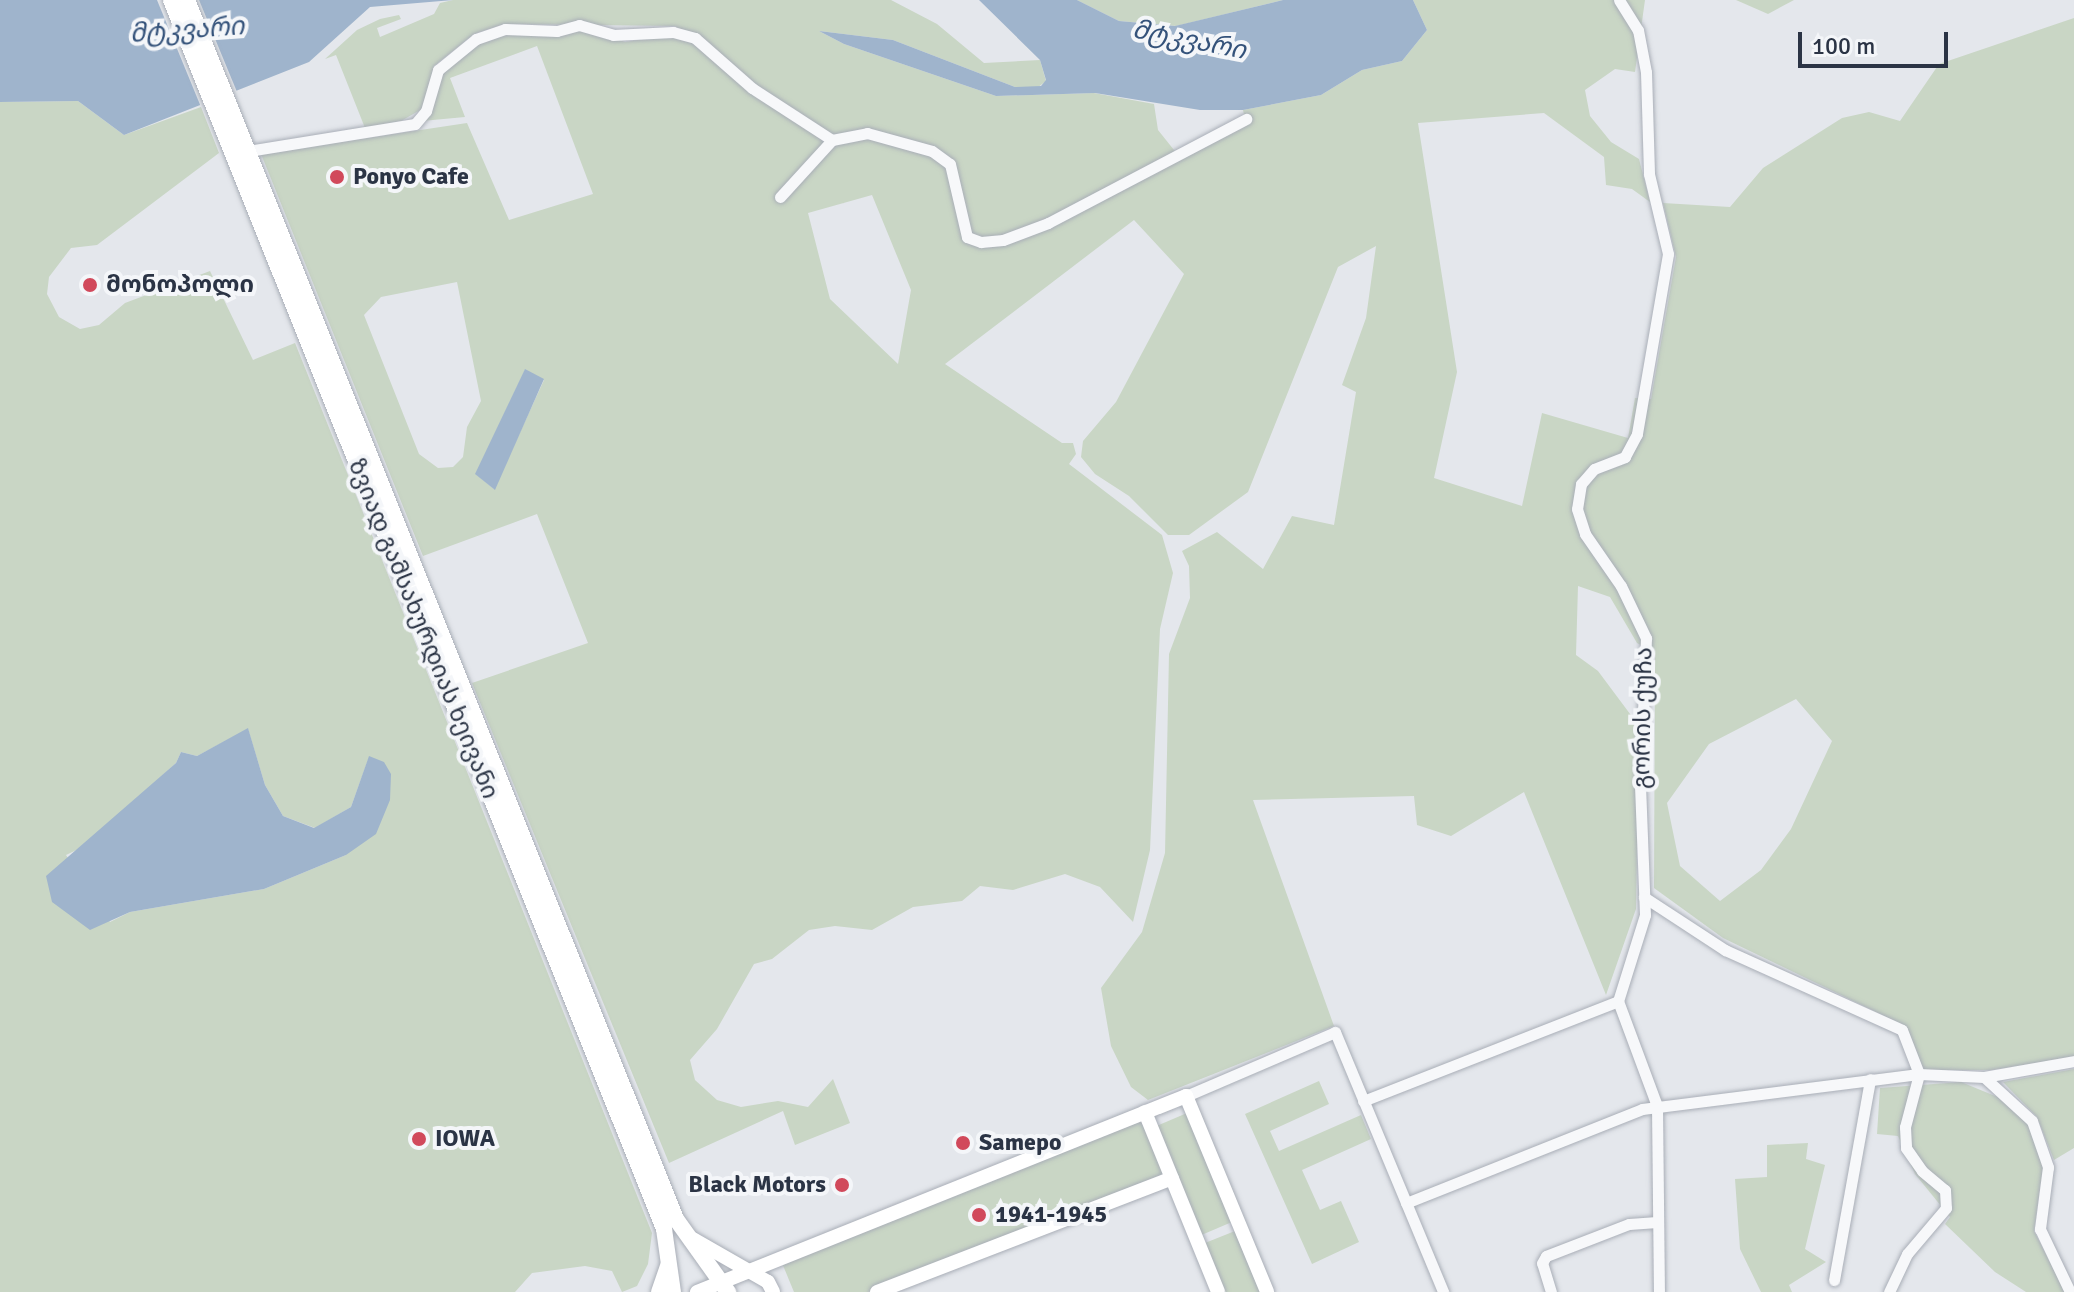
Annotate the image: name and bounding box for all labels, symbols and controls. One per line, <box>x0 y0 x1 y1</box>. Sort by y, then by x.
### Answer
water label: მტკვარი <box>129 11 245 51</box>
water label: მტკვარი <box>1130 15 1248 67</box>
scale bar <box>1802 16 1952 66</box>
text: 100 m <box>1812 31 1875 61</box>
place label: Ponyo Cafe <box>353 163 469 191</box>
marker: Ponyo Cafe <box>328 168 346 186</box>
place label: მონოპოლი <box>106 271 254 299</box>
marker: მონოპოლი <box>81 276 99 294</box>
street label: ზვიად გამსახურდიას ხეივანი <box>342 455 504 803</box>
street label: გორის ქუჩა <box>1627 647 1659 789</box>
place label: IOWA <box>435 1125 495 1153</box>
place label: Samepo <box>979 1129 1061 1157</box>
marker: IOWA <box>410 1130 428 1148</box>
marker: Samepo <box>954 1134 972 1152</box>
place label: Black Motors <box>688 1171 826 1199</box>
marker: Black Motors <box>833 1176 851 1194</box>
place label: 1941-1945 <box>995 1201 1107 1229</box>
marker: 1941-1945 <box>970 1206 988 1224</box>

